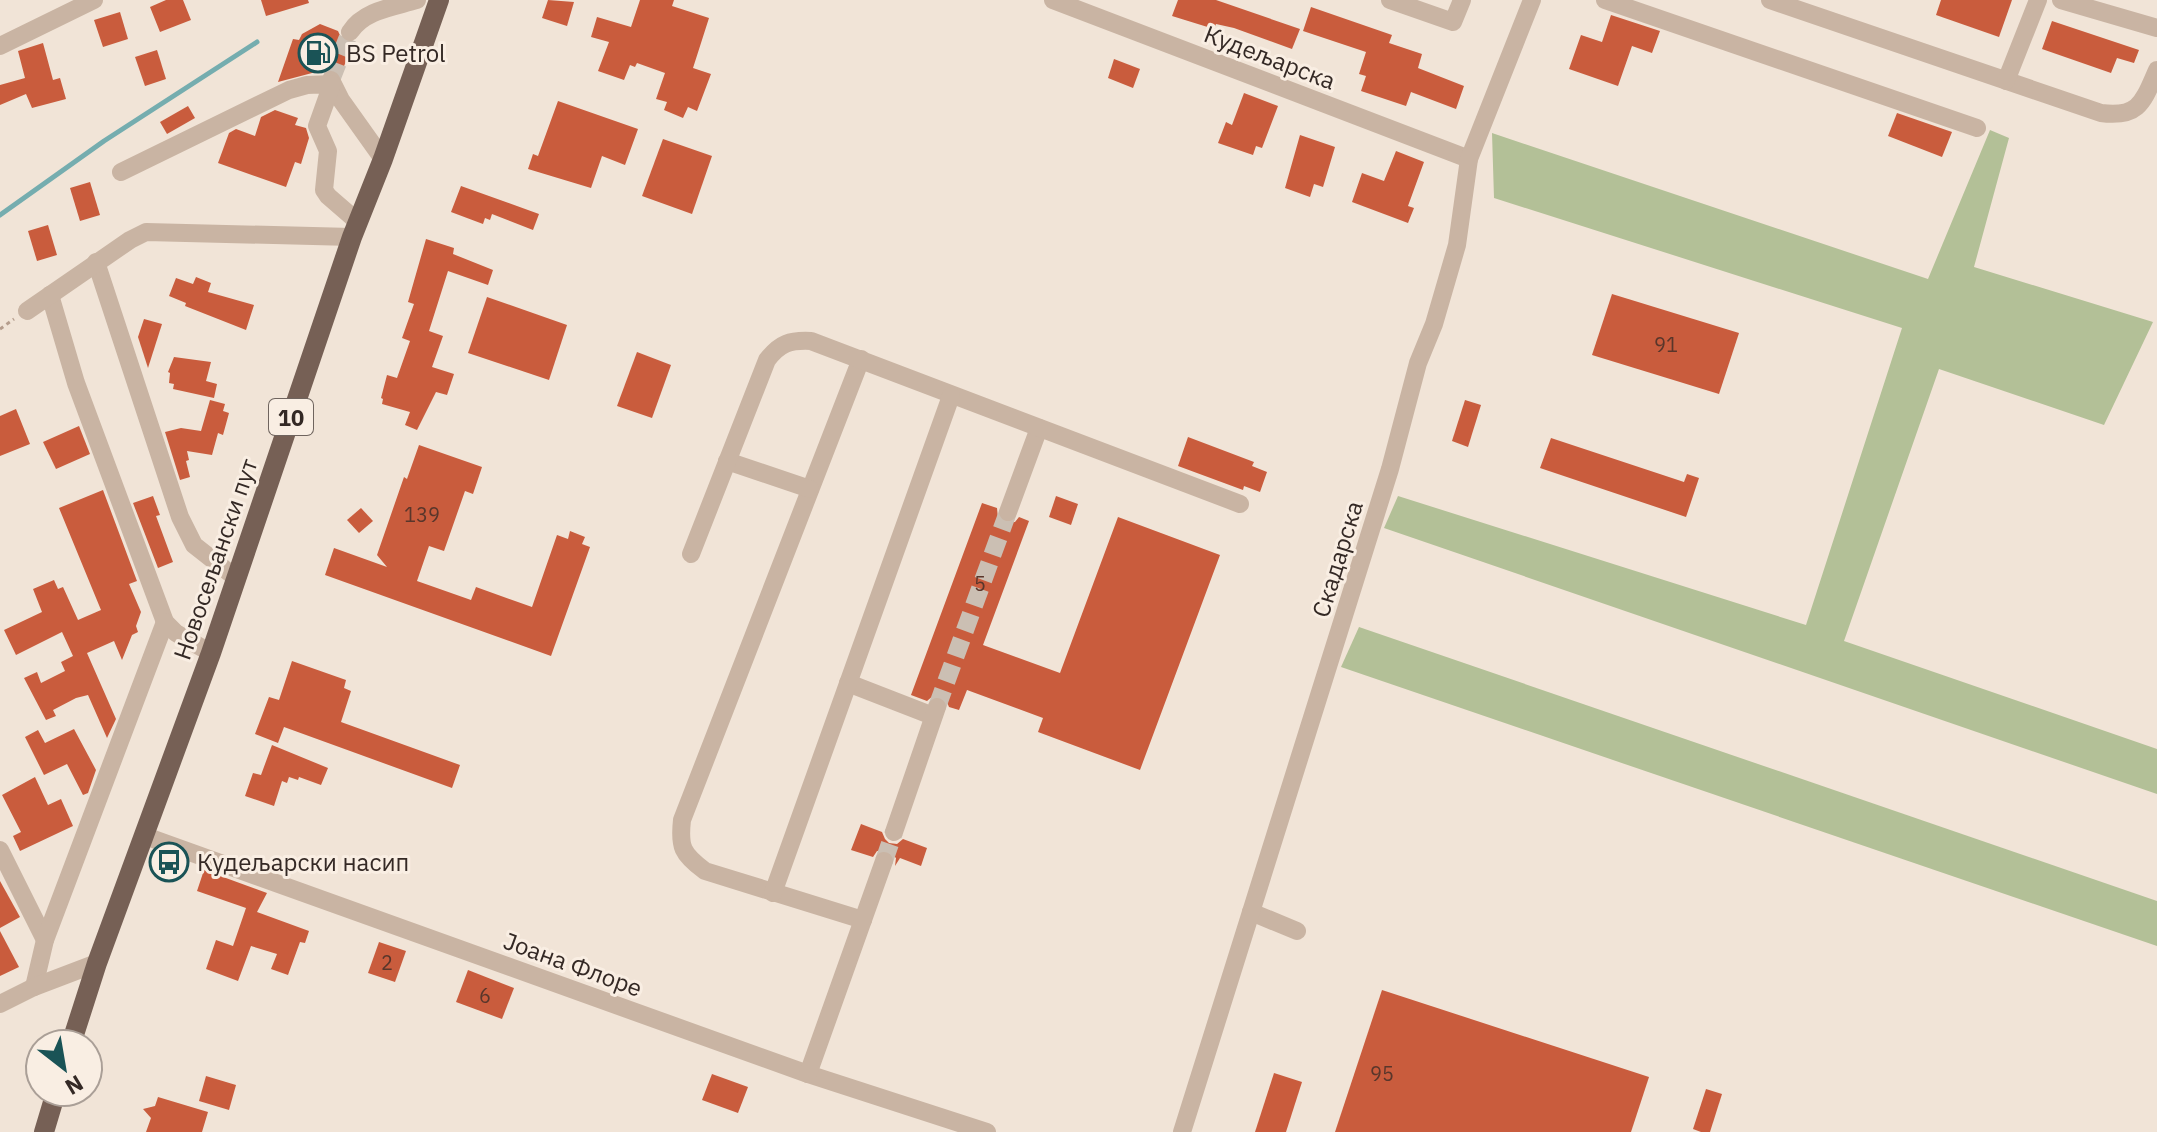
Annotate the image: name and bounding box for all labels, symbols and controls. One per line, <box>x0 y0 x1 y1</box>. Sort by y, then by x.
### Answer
street label: Кудељарска <box>1200 17 1340 97</box>
fuel station icon: BS Petrol <box>297 32 339 74</box>
place label: BS Petrol <box>346 37 446 69</box>
house number: 91 <box>1654 331 1678 358</box>
road number: 10 <box>269 399 313 435</box>
street label: Новосељански пут <box>166 454 264 664</box>
street label: Скадарска <box>1304 497 1370 621</box>
house number: 139 <box>404 501 440 528</box>
house number: 5 <box>974 570 986 597</box>
bus stop icon: Кудељарски насип <box>148 841 190 883</box>
place label: Кудељарски насип <box>197 846 409 878</box>
street label: Јоана Флоре <box>499 924 647 1004</box>
house number: 2 <box>381 949 393 976</box>
house number: 6 <box>479 982 491 1009</box>
north arrow <box>24 1028 104 1108</box>
house number: 95 <box>1370 1060 1394 1087</box>
text: N <box>60 1069 89 1102</box>

